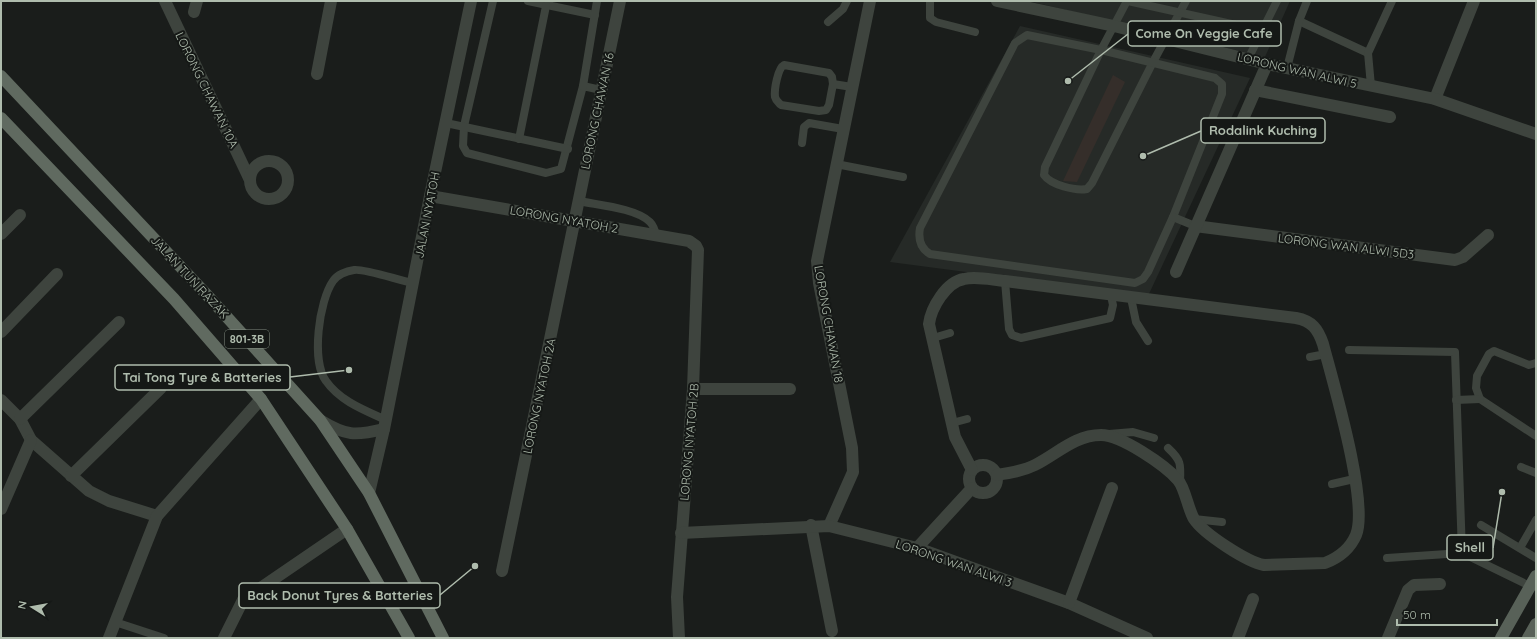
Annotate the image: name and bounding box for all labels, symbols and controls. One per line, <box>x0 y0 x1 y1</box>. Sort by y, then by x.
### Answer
callout: Come On Veggie Cafe <box>1128 21 1281 46</box>
text: Come On Veggie Cafe <box>1135 25 1273 41</box>
street label: LORONG CHAWAN 10A <box>172 30 242 151</box>
street label: LORONG WAN ALWI 5 <box>1236 49 1358 91</box>
street label: LORONG CHAWAN 16 <box>577 51 617 171</box>
callout: Rodalink Kuching <box>1201 118 1325 143</box>
text: Rodalink Kuching <box>1209 122 1317 138</box>
street label: JALAN NYATOH <box>411 171 443 259</box>
street label: LORONG NYATOH 2 <box>509 202 620 236</box>
street label: LORONG WAN ALWI 5D3 <box>1277 230 1415 262</box>
street label: JALAN TUN RAZAK <box>148 232 232 322</box>
street label: LORONG CHAWAN 18 <box>811 264 847 384</box>
road number: 801-3B <box>225 330 269 348</box>
street label: LORONG NYATOH 2A <box>519 337 559 455</box>
callout: Tai Tong Tyre & Batteries <box>115 365 290 390</box>
text: Tai Tong Tyre & Batteries <box>123 369 281 385</box>
street label: LORONG NYATOH 2B <box>676 383 702 501</box>
callout: Shell <box>1447 535 1493 560</box>
street label: LORONG WAN ALWI 3 <box>894 536 1014 590</box>
text: Shell <box>1455 539 1485 555</box>
callout: Back Donut Tyres & Batteries <box>239 583 440 608</box>
north arrow <box>12 587 52 627</box>
text: Back Donut Tyres & Batteries <box>247 587 433 603</box>
text: N <box>15 600 30 610</box>
scale bar <box>1397 601 1497 627</box>
text: 50 m <box>1403 607 1431 622</box>

